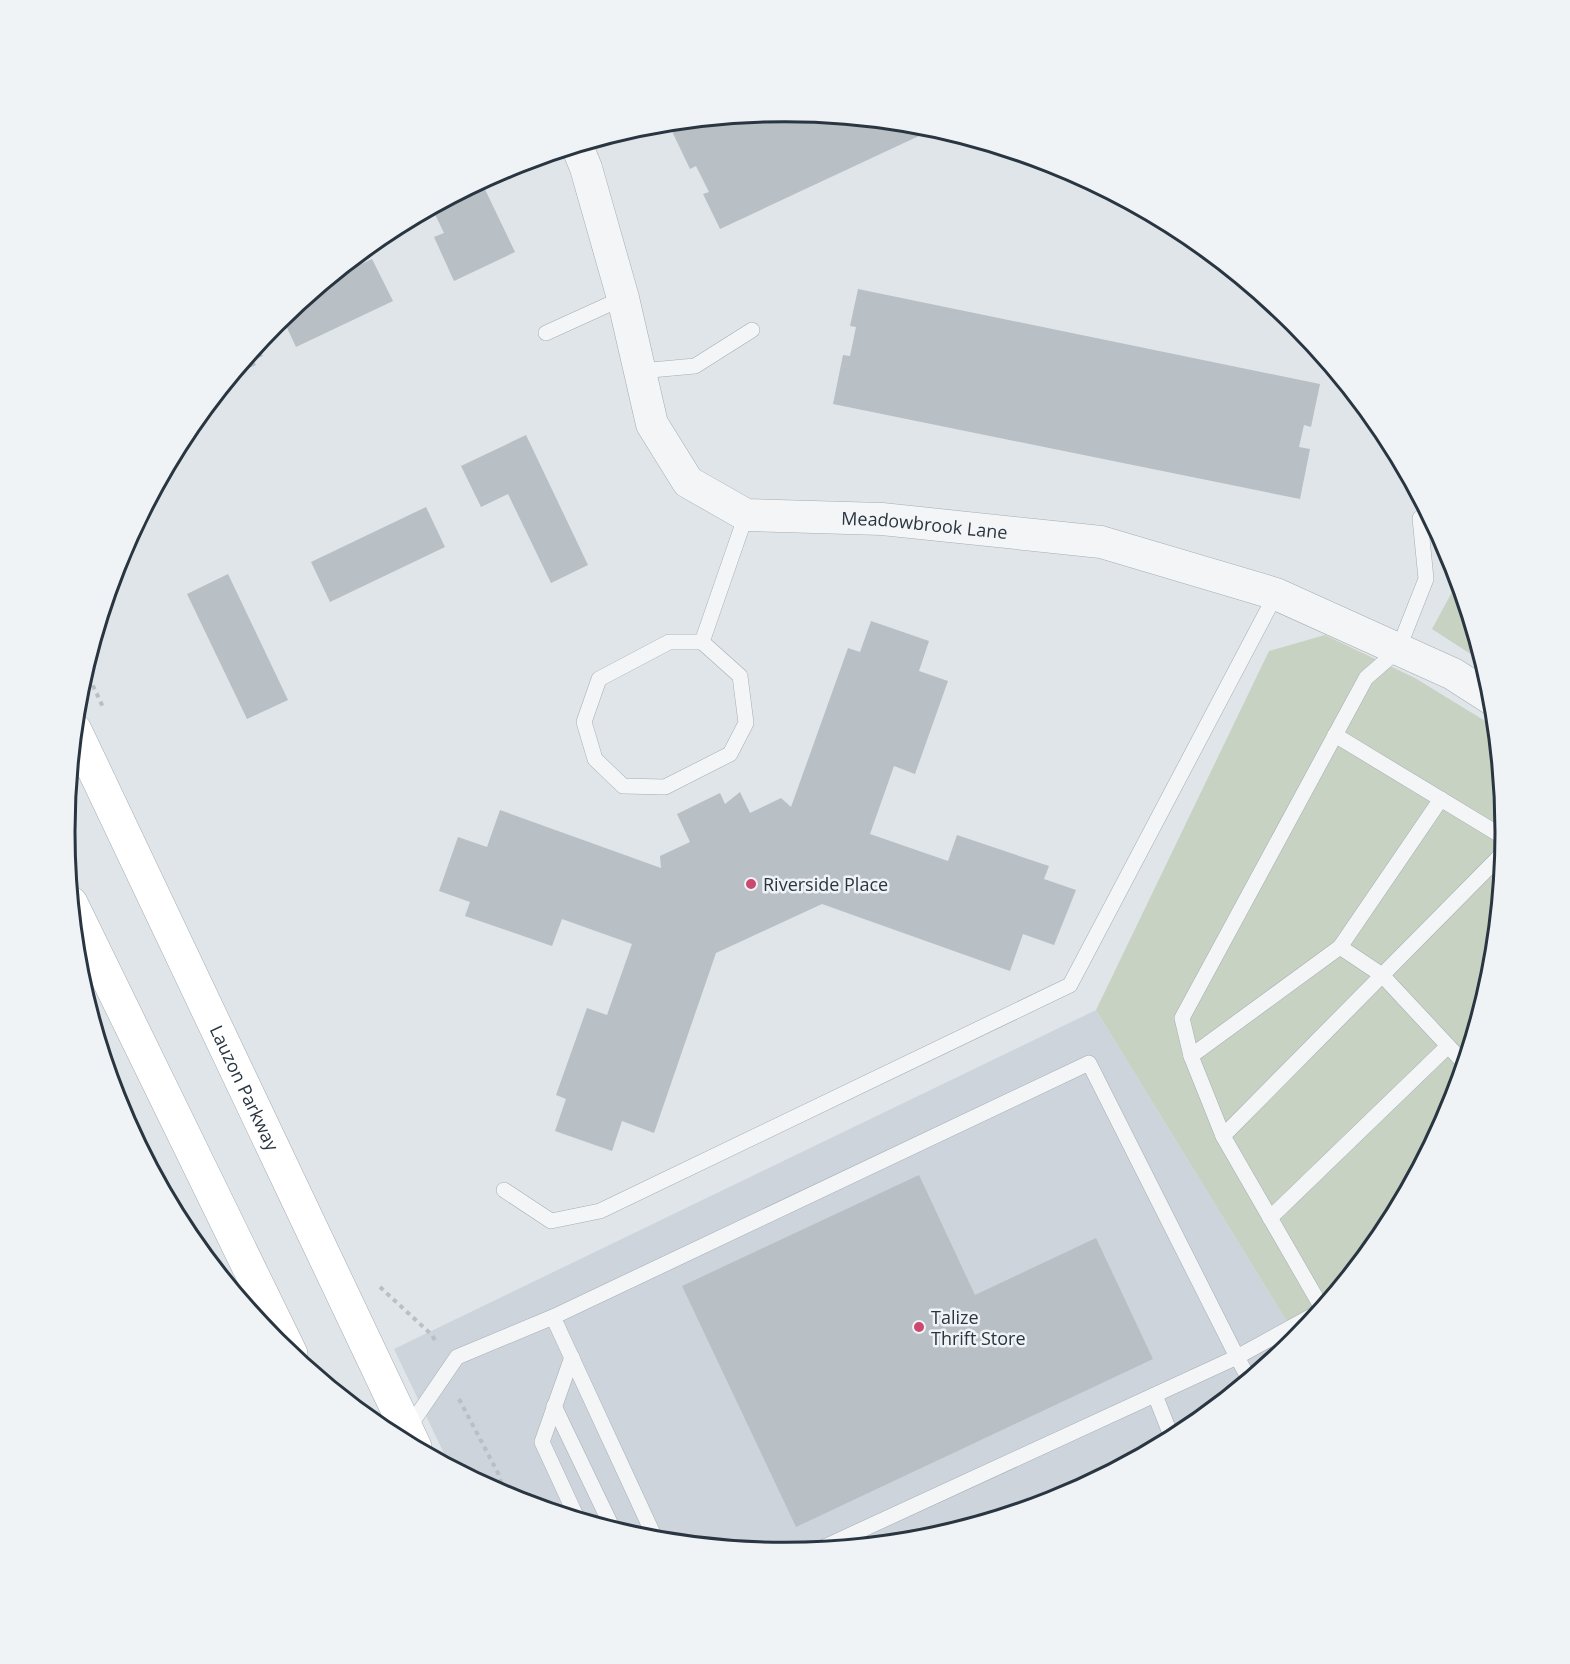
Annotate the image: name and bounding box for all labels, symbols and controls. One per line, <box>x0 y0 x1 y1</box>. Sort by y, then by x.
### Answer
street label: Meadowbrook Lane <box>841 506 1009 544</box>
place label: Riverside Place <box>763 872 888 896</box>
marker: Riverside Place <box>744 877 758 891</box>
street label: Lauzon Parkway <box>205 1021 285 1155</box>
place label: Talize Thrift Store <box>931 1305 1026 1350</box>
marker: Talize Thrift Store <box>912 1320 926 1334</box>

